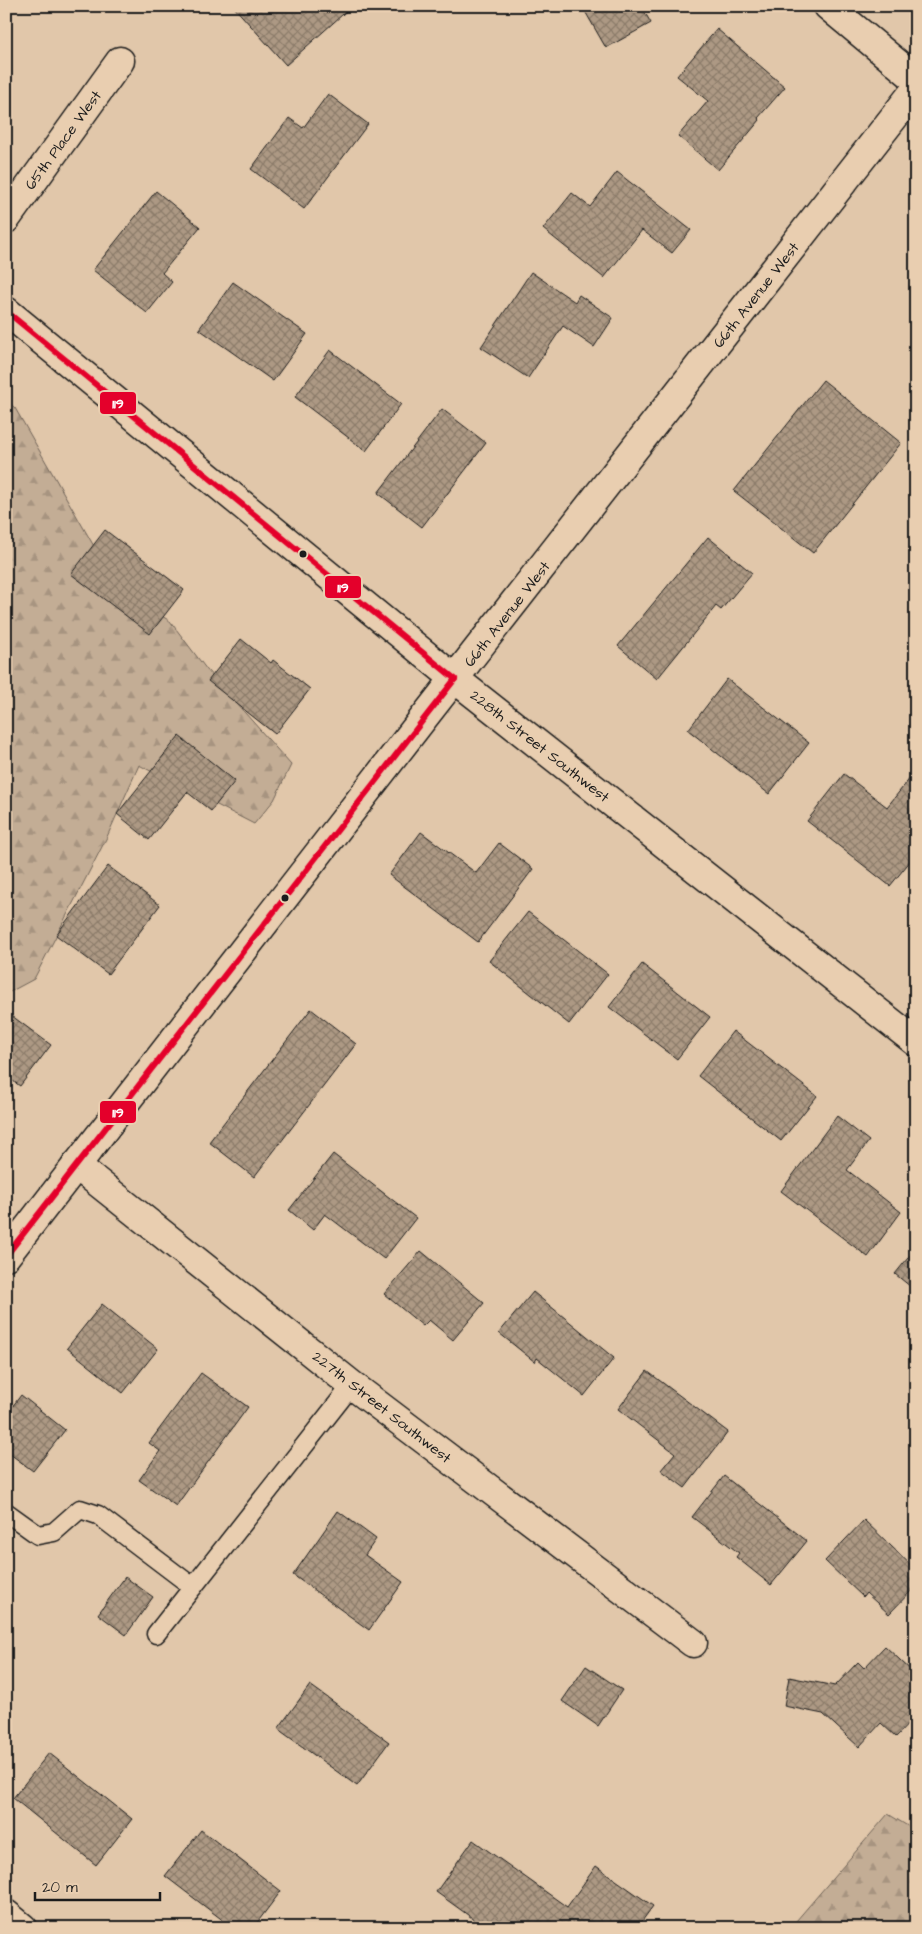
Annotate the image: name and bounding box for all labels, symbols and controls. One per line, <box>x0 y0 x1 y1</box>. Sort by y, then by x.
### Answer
street label: 65th Place West <box>20 86 107 194</box>
street label: 66th Avenue West <box>708 238 804 353</box>
line badge: 119 <box>99 391 137 415</box>
text: 119 <box>112 394 124 414</box>
unlabelled marker <box>298 549 308 559</box>
street label: 66th Avenue West <box>459 557 555 672</box>
line badge: 119 <box>324 575 362 599</box>
text: 119 <box>337 578 349 598</box>
street label: 228th Street Southwest <box>466 685 614 808</box>
unlabelled marker <box>280 893 290 903</box>
line badge: 119 <box>99 1100 137 1124</box>
text: 119 <box>112 1103 124 1123</box>
street label: 227th Street Southwest <box>308 1346 456 1468</box>
scale bar <box>35 1869 160 1901</box>
text: 20 m <box>42 1877 78 1898</box>

